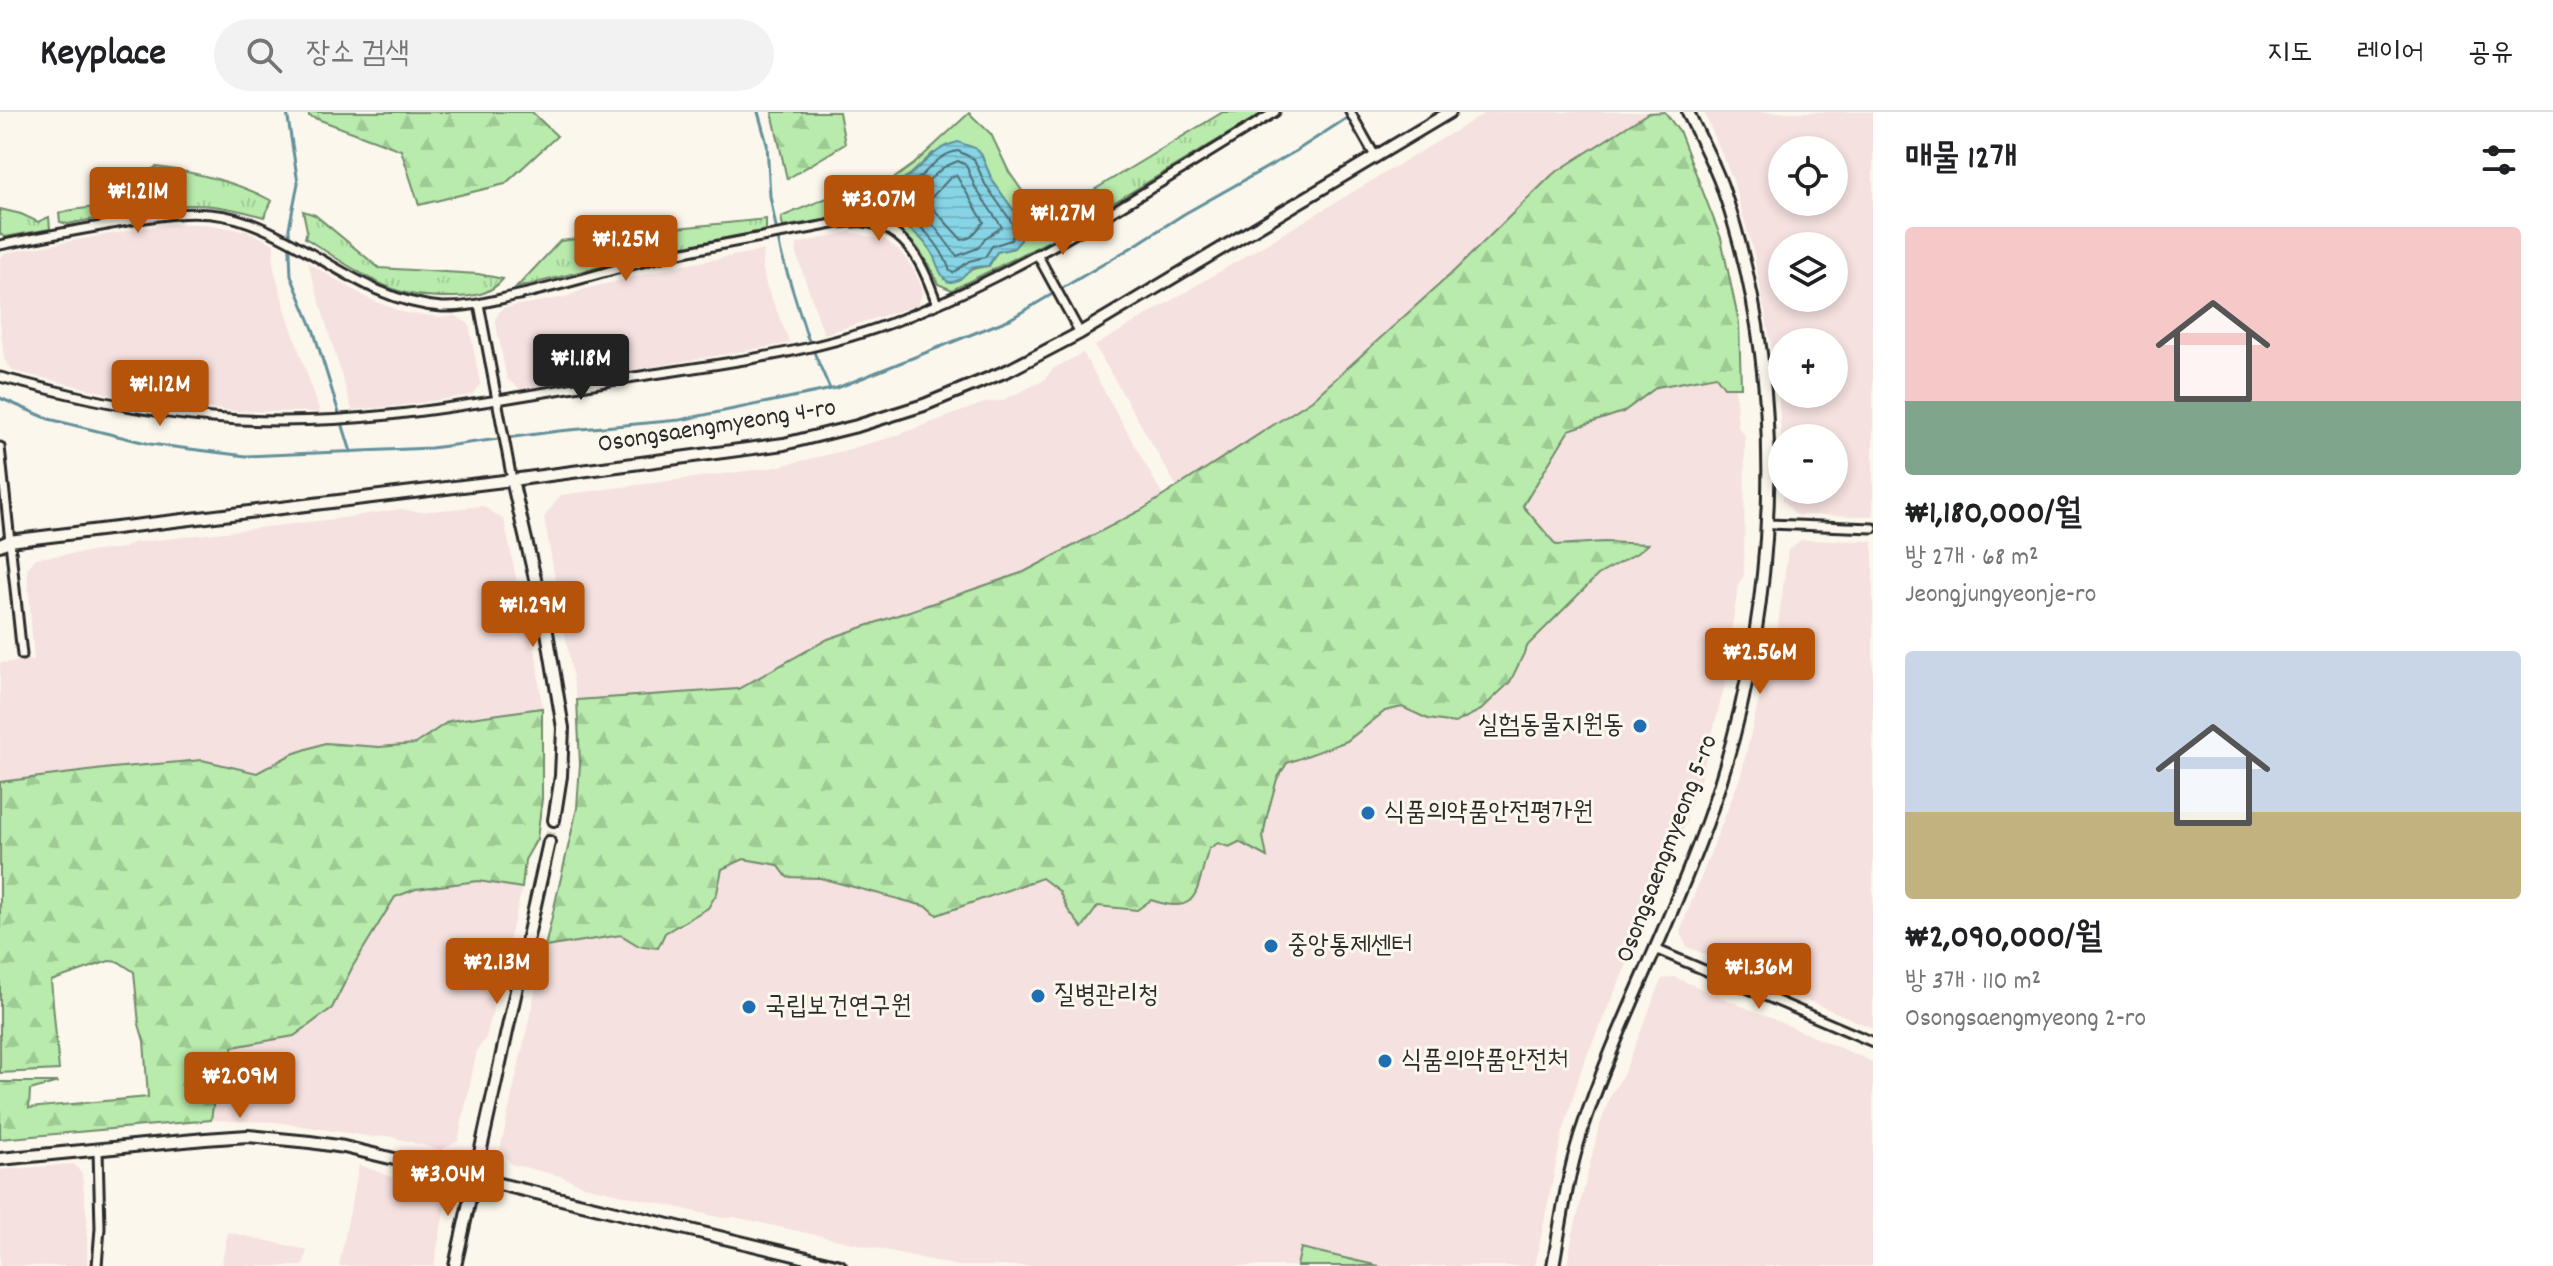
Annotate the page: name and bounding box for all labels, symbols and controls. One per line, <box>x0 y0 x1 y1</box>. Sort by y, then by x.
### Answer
search box <box>214 19 774 91</box>
text: Keyplace <box>40 28 166 83</box>
icon: search <box>242 33 286 77</box>
text: 장소 검색 <box>306 34 409 77</box>
text: 지도 <box>2267 35 2312 75</box>
text: 레이어 <box>2356 35 2424 75</box>
text: 공유 <box>2468 35 2513 75</box>
map controls <box>1768 136 1848 504</box>
button: locate <box>1768 136 1848 216</box>
text: 매물 12개 <box>1905 136 2017 185</box>
icon: filters <box>2477 138 2521 182</box>
pin: ₩1.21M <box>73 167 203 235</box>
text: ₩1.21M <box>108 174 168 211</box>
pin: ₩3.07M <box>814 175 944 243</box>
text: ₩3.07M <box>842 182 916 219</box>
pin: ₩1.27M <box>998 189 1128 257</box>
text: ₩1.27M <box>1030 196 1096 233</box>
pin: ₩1.25M <box>561 215 691 283</box>
text: ₩1.25M <box>592 222 660 259</box>
button: layers <box>1768 232 1848 312</box>
icon: home <box>2141 279 2285 423</box>
button: + <box>1768 328 1848 408</box>
pin: ₩1.18M <box>516 334 646 402</box>
text: ₩1.18M <box>551 341 611 378</box>
pin: ₩1.12M <box>95 360 225 428</box>
text: ₩1.12M <box>130 367 190 404</box>
street label: Osongsaengmyeong 4-ro <box>595 390 839 464</box>
button: − <box>1768 424 1848 504</box>
text: ₩1,180,000/월 <box>1905 491 2082 540</box>
text: 방 2개 · 68 m² <box>1905 540 2038 577</box>
text: Jeongjungyeonje-ro <box>1905 577 2096 614</box>
pin: ₩1.29M <box>468 581 598 649</box>
text: ₩1.29M <box>500 588 566 625</box>
pin: ₩2.56M <box>1695 628 1825 696</box>
text: ₩2.56M <box>1723 635 1797 672</box>
icon: home <box>2141 703 2285 847</box>
place label: 실험동물지원동 <box>1478 708 1624 745</box>
marker: 실험동물지원동 <box>1631 717 1649 735</box>
street label: Osongsaengmyeong 5-ro <box>1607 730 1729 968</box>
place label: 식품의약품안전평가원 <box>1384 795 1593 832</box>
marker: 식품의약품안전평가원 <box>1359 804 1377 822</box>
text: ₩2,090,000/월 <box>1905 915 2102 964</box>
place label: 중앙통제센터 <box>1287 928 1413 965</box>
marker: 중앙통제센터 <box>1262 937 1280 955</box>
pin: ₩2.13M <box>432 938 562 1006</box>
pin: ₩1.36M <box>1694 943 1824 1011</box>
text: ₩2.13M <box>464 945 530 982</box>
text: ₩1.36M <box>1725 950 1793 987</box>
text: 방 3개 · 110 m² <box>1905 964 2041 1001</box>
place label: 질병관리청 <box>1054 978 1159 1015</box>
marker: 질병관리청 <box>1029 987 1047 1005</box>
place label: 국립보건연구원 <box>765 989 911 1026</box>
marker: 국립보건연구원 <box>740 998 758 1016</box>
text: Osongsaengmyeong 2-ro <box>1905 1001 2146 1038</box>
place label: 식품의약품안전처 <box>1401 1043 1568 1080</box>
pin: ₩2.09M <box>175 1052 305 1120</box>
marker: 식품의약품안전처 <box>1376 1052 1394 1070</box>
text: ₩2.09M <box>202 1059 278 1096</box>
pin: ₩3.04M <box>383 1150 513 1218</box>
text: ₩3.04M <box>411 1157 485 1194</box>

